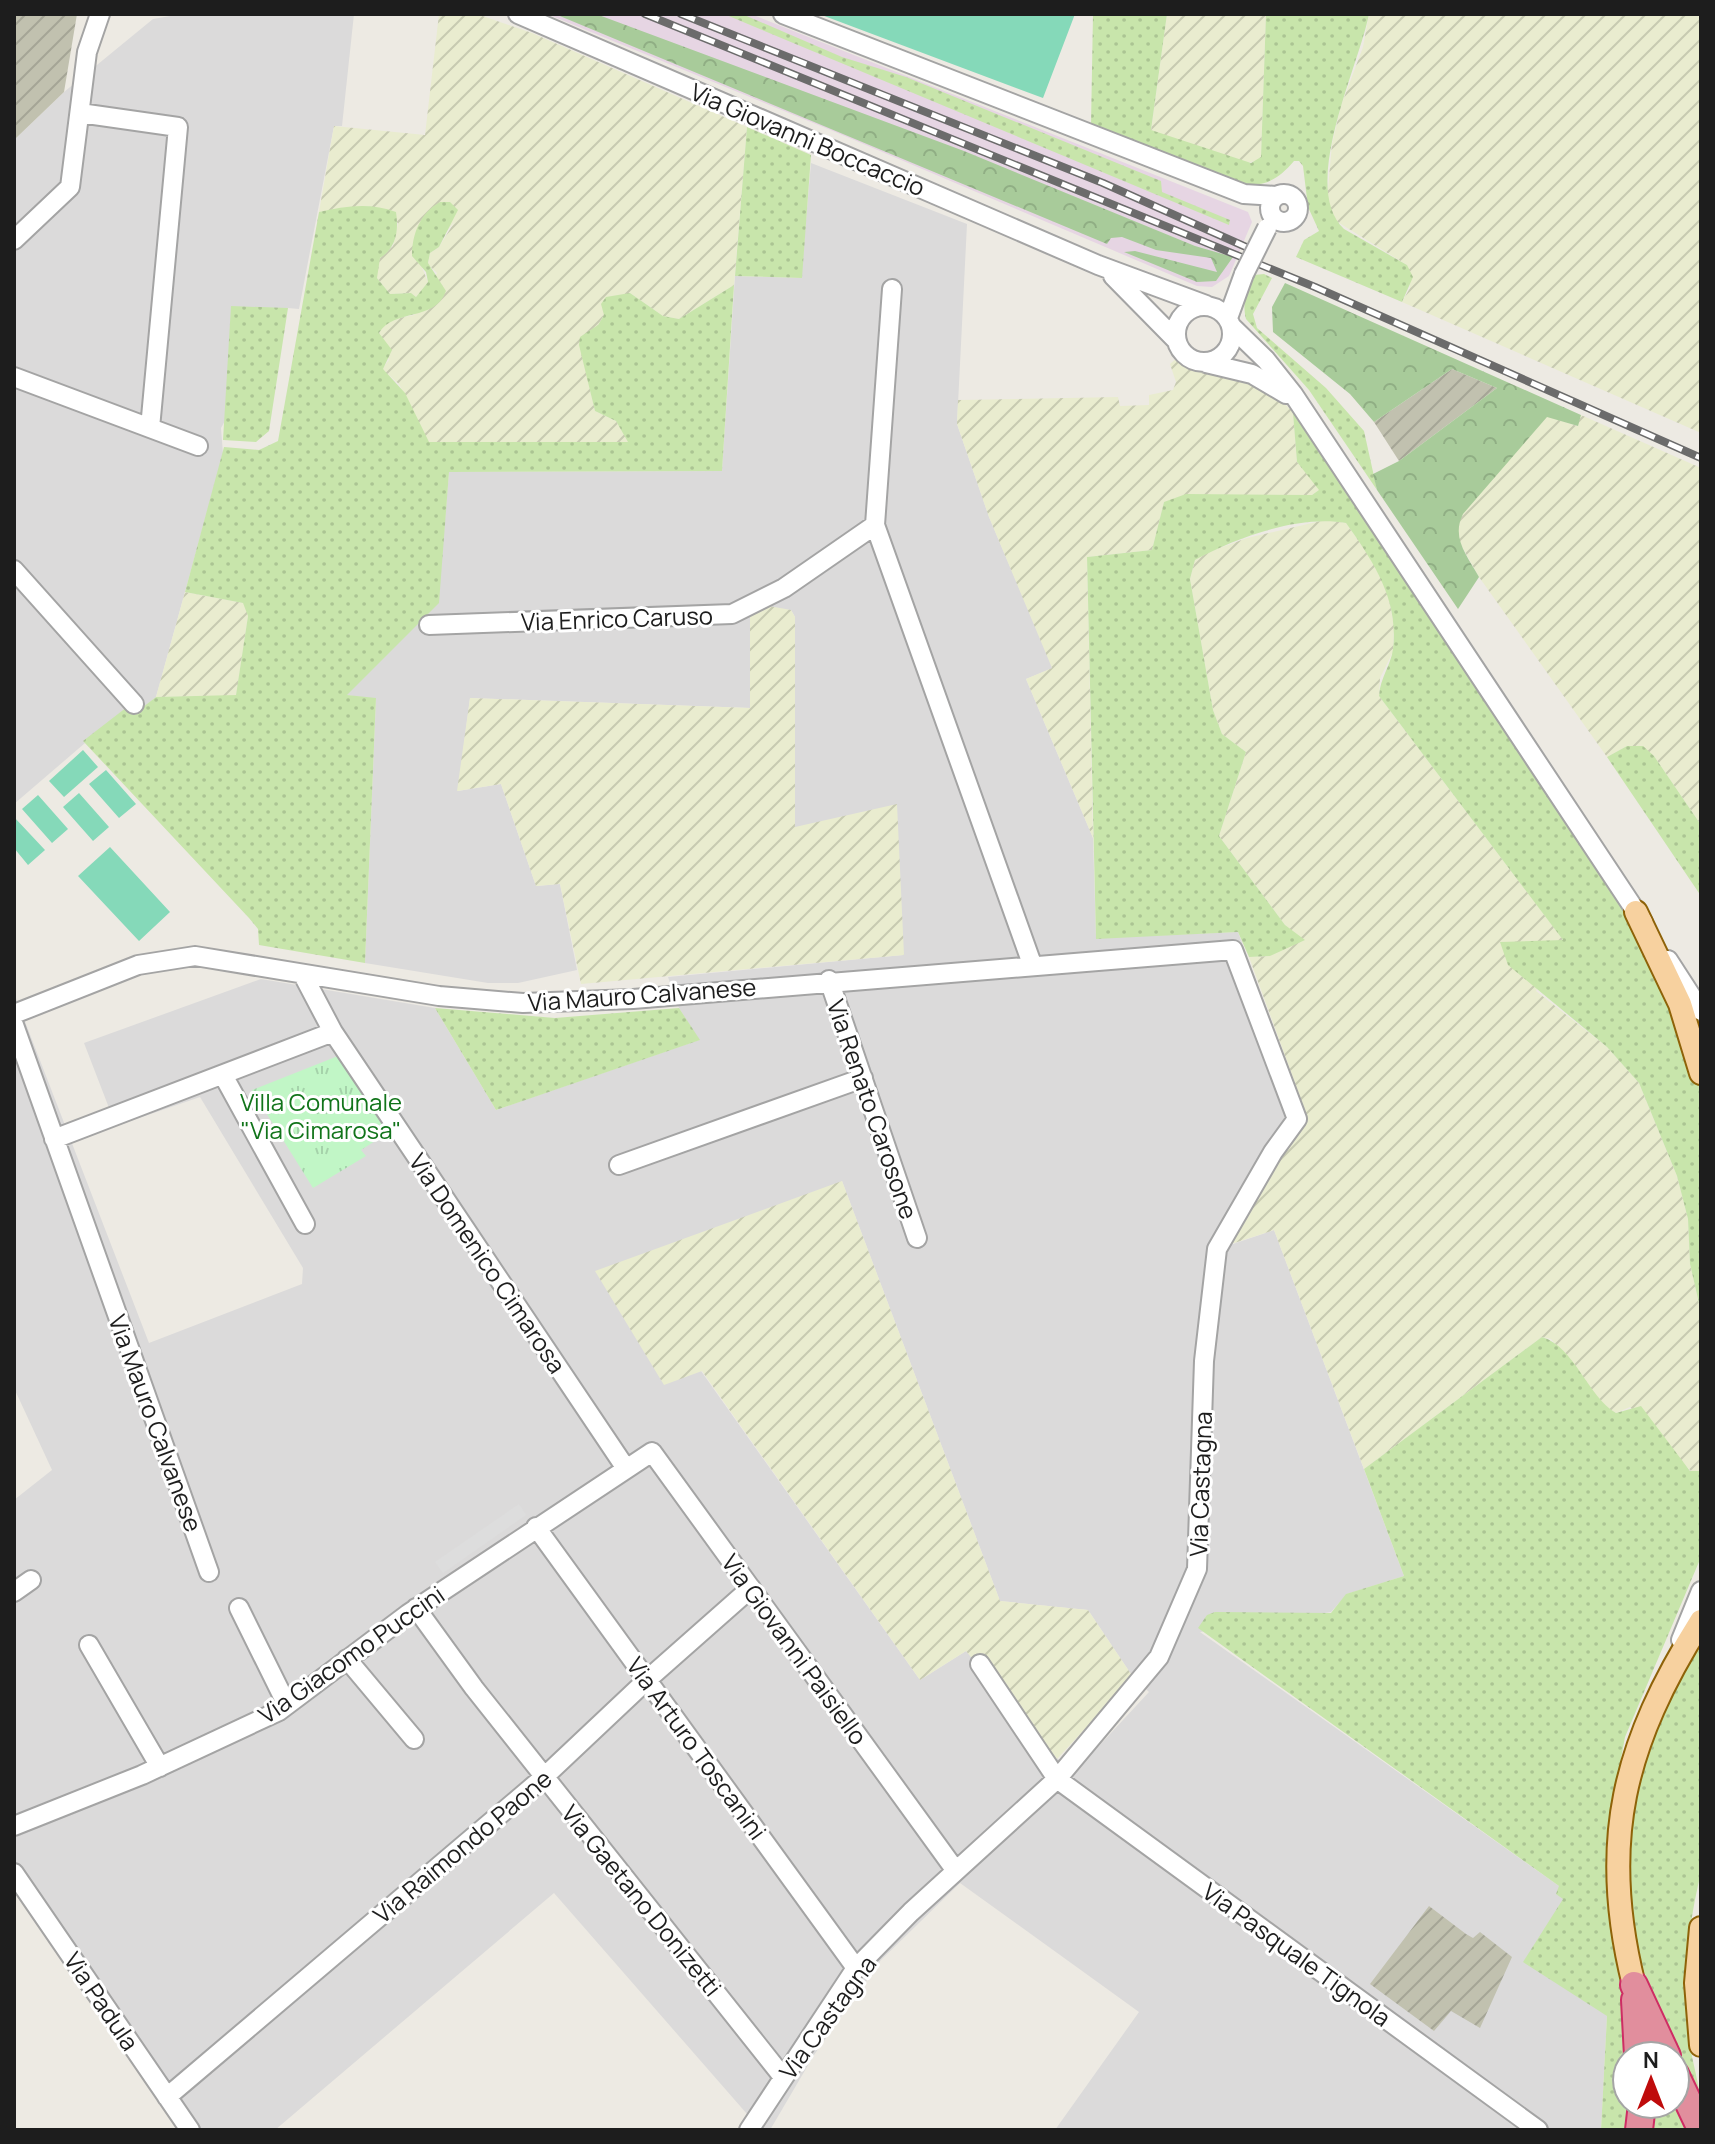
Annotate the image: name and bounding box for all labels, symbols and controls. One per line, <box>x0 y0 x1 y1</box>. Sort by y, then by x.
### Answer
street label: Via Giovanni Boccaccio <box>686 75 930 203</box>
street label: Via Enrico Caruso <box>520 598 714 638</box>
street label: Via Mauro Calvanese <box>527 970 757 1018</box>
street label: Via Renato Carosone <box>820 995 926 1223</box>
park label: Villa Comunale "Via Cimarosa" <box>240 1085 402 1146</box>
street label: Via Domenico Cimarosa <box>402 1147 574 1379</box>
street label: Via Mauro Calvanese <box>101 1310 211 1536</box>
street label: Via Castagna <box>1181 1411 1219 1557</box>
street label: Via Giovanni Paisiello <box>715 1547 875 1751</box>
street label: Via Giacomo Puccini <box>251 1577 451 1731</box>
street label: Via Arturo Toscanini <box>620 1650 774 1846</box>
street label: Via Raimondo Paone <box>366 1762 558 1930</box>
street label: Via Gaetano Donizetti <box>554 1797 730 2003</box>
street label: Via Pasquale Tignola <box>1196 1874 1398 2034</box>
street label: Via Padula <box>57 1945 147 2057</box>
street label: Via Castagna <box>771 1948 883 2086</box>
north arrow <box>1611 2040 1691 2120</box>
text: N <box>1643 2045 1659 2075</box>

